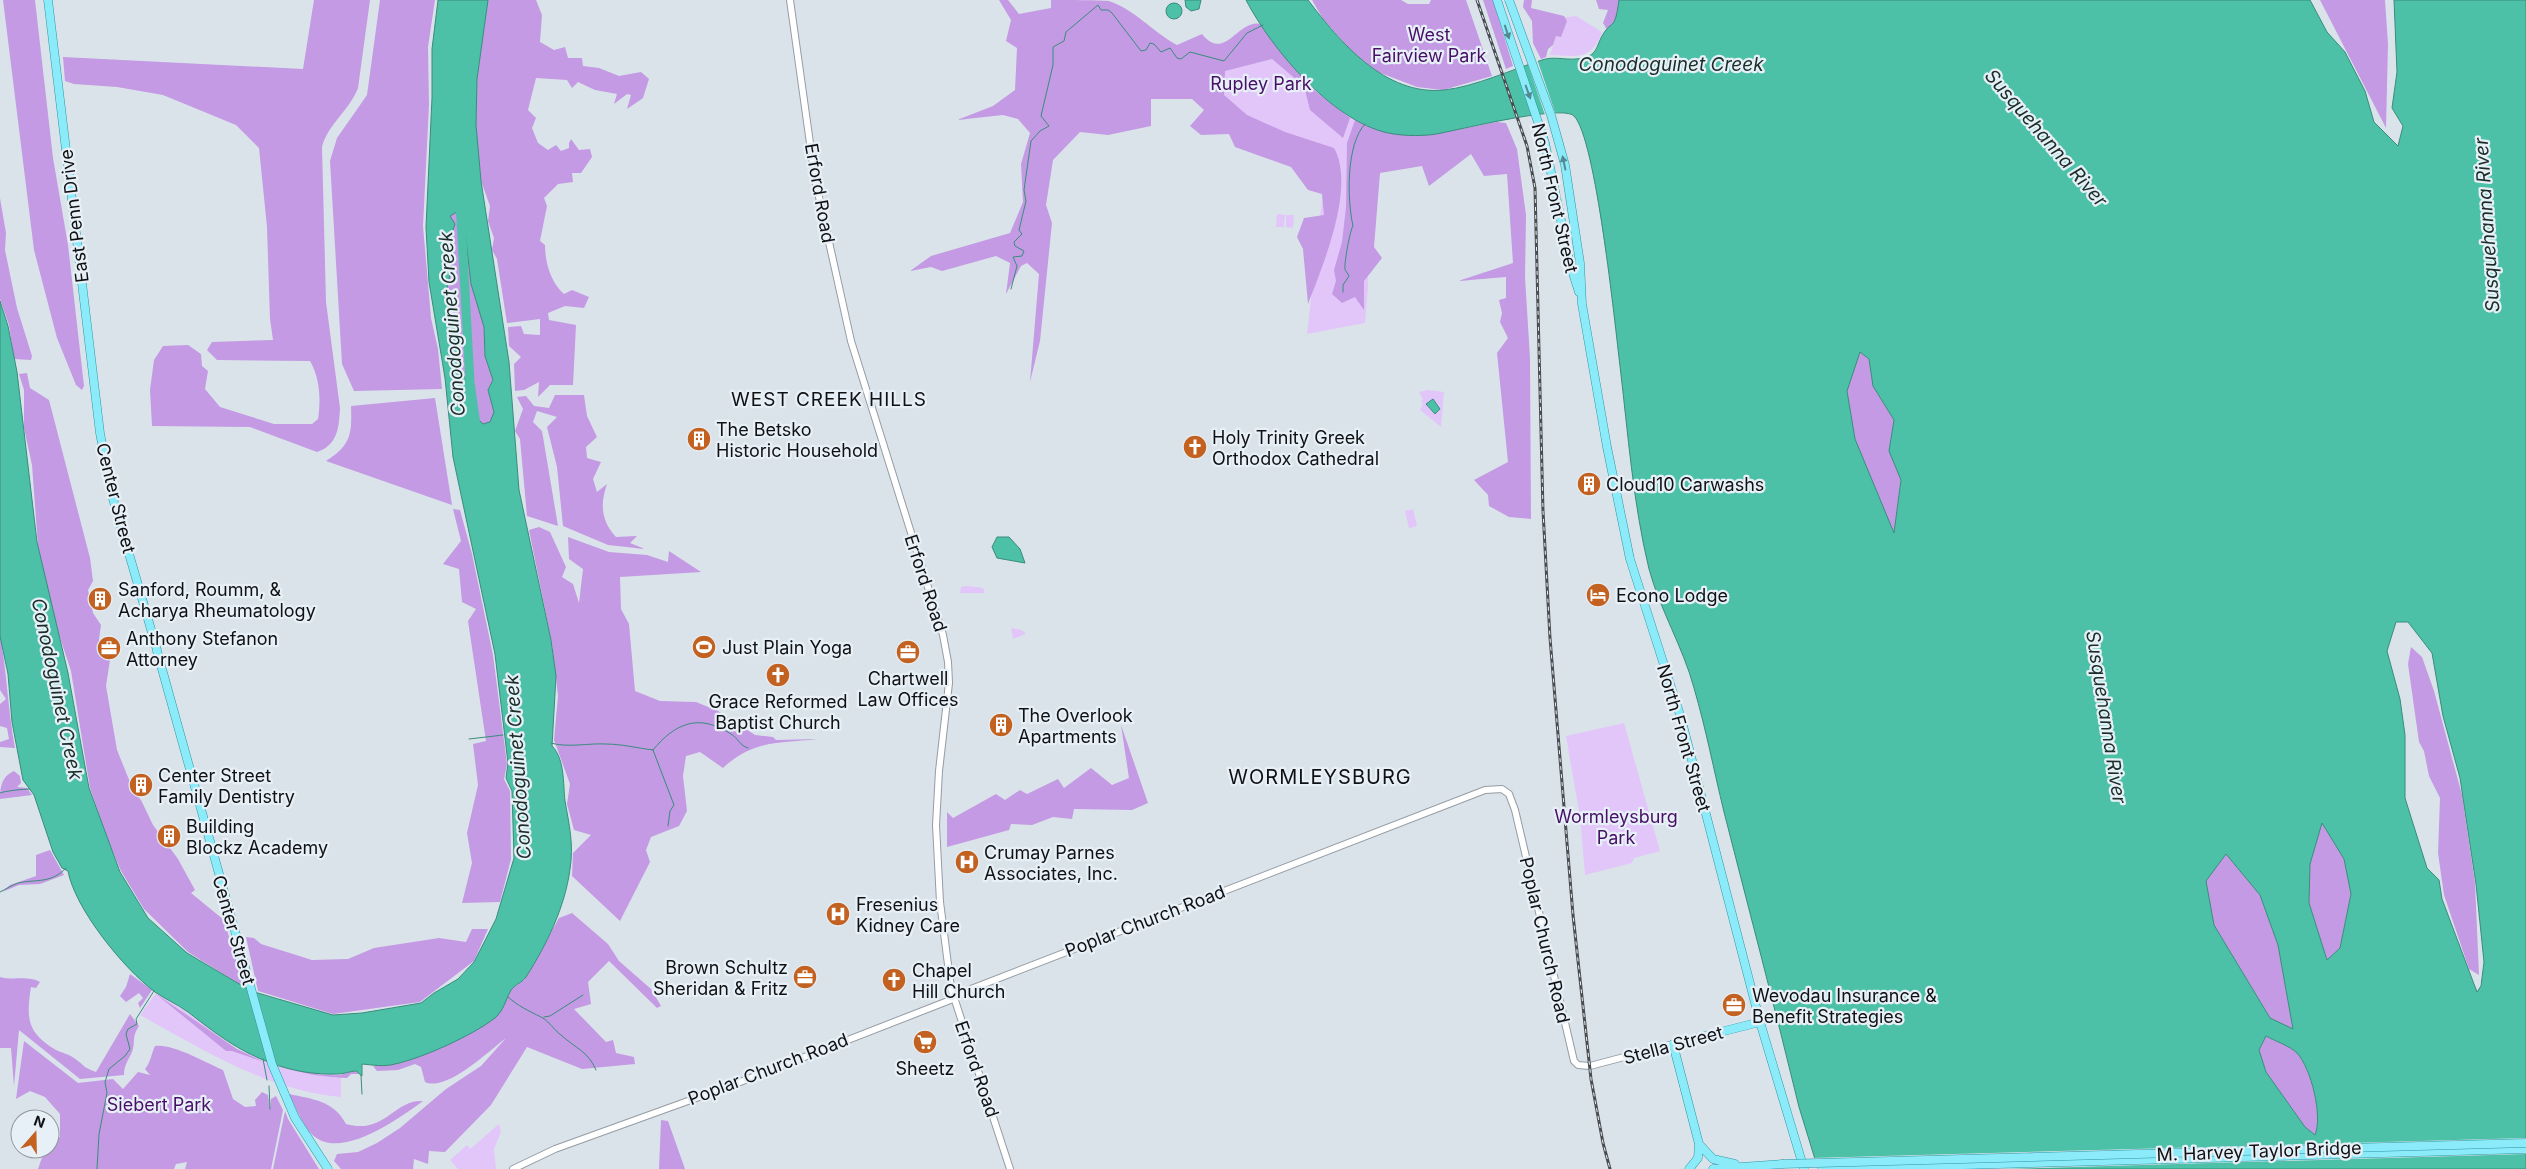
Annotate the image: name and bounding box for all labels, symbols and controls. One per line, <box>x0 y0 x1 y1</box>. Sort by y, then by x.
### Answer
park label: West Fairview Park <box>1372 24 1486 66</box>
one-way arrow <box>1503 25 1511 40</box>
water label: Conodoguinet Creek <box>1578 53 1764 76</box>
water label: Susquehanna River <box>1980 64 2113 212</box>
park label: Rupley Park <box>1210 73 1312 94</box>
one-way arrow <box>1524 85 1532 100</box>
street label: North Front Street <box>1528 121 1582 275</box>
water label: Susquehanna River <box>2469 136 2505 313</box>
street label: Erford Road <box>801 142 839 244</box>
street label: East Penn Drive <box>55 148 93 284</box>
one-way arrow <box>1560 155 1568 170</box>
water label: Conodoguinet Creek <box>434 230 470 417</box>
district label: WEST CREEK HILLS <box>731 388 927 411</box>
place label: The Betsko Historic Household <box>716 419 878 461</box>
building icon: The Betsko Historic Household <box>686 426 712 452</box>
place label: Holy Trinity Greek Orthodox Cathedral <box>1212 427 1379 469</box>
church icon: Holy Trinity Greek Orthodox Cathedral <box>1182 434 1208 460</box>
street label: Center Street <box>92 441 140 556</box>
building icon: Cloud10 Carwashs <box>1576 471 1602 497</box>
place label: Cloud10 Carwashs <box>1606 474 1764 495</box>
street label: Erford Road <box>900 532 952 634</box>
place label: Sanford, Roumm, & Acharya Rheumatology <box>118 579 316 621</box>
hotel icon: Econo Lodge <box>1585 582 1611 608</box>
place label: Econo Lodge <box>1616 585 1728 606</box>
building icon: Sanford, Roumm, & Acharya Rheumatology <box>87 586 113 612</box>
water label: Conodoguinet Creek <box>26 596 88 783</box>
place label: Anthony Stefanon Attorney <box>126 628 278 670</box>
water label: Susquehanna River <box>2081 629 2131 806</box>
sports icon: Just Plain Yoga <box>691 634 717 660</box>
office icon: Anthony Stefanon Attorney <box>96 635 122 661</box>
place label: Just Plain Yoga <box>722 637 852 658</box>
office icon: Chartwell Law Offices <box>895 639 921 665</box>
church icon: Grace Reformed Baptist Church <box>765 662 791 688</box>
street label: North Front Street <box>1653 662 1715 814</box>
place label: Chartwell Law Offices <box>857 668 959 710</box>
water label: Conodoguinet Creek <box>500 673 536 860</box>
place label: Grace Reformed Baptist Church <box>708 691 848 733</box>
place label: The Overlook Apartments <box>1018 705 1133 747</box>
building icon: The Overlook Apartments <box>988 712 1014 738</box>
place label: Center Street Family Dentistry <box>158 765 295 807</box>
district label: WORMLEYSBURG <box>1228 765 1412 789</box>
building icon: Center Street Family Dentistry <box>128 772 154 798</box>
park label: Wormleysburg Park <box>1554 806 1678 848</box>
place label: Building Blockz Academy <box>186 816 328 858</box>
building icon: Building Blockz Academy <box>156 823 182 849</box>
place label: Crumay Parnes Associates, Inc. <box>984 842 1118 884</box>
hospital icon: Crumay Parnes Associates, Inc. <box>954 849 980 875</box>
street label: Poplar Church Road <box>1516 855 1574 1025</box>
street label: Center Street <box>208 873 260 987</box>
street label: Poplar Church Road <box>1062 881 1228 961</box>
place label: Fresenius Kidney Care <box>856 894 960 936</box>
hospital icon: Fresenius Kidney Care <box>825 901 851 927</box>
place label: Brown Schultz Sheridan & Fritz <box>653 957 788 999</box>
place label: Chapel Hill Church <box>912 960 1005 1002</box>
office icon: Brown Schultz Sheridan & Fritz <box>792 964 818 990</box>
church icon: Chapel Hill Church <box>881 967 907 993</box>
place label: Wevodau Insurance & Benefit Strategies <box>1752 985 1937 1027</box>
office icon: Wevodau Insurance & Benefit Strategies <box>1721 992 1747 1018</box>
street label: Erford Road <box>951 1018 1003 1120</box>
street label: Stella Street <box>1621 1022 1725 1068</box>
street label: Poplar Church Road <box>685 1029 851 1109</box>
supermarket icon: Sheetz <box>912 1029 938 1055</box>
place label: Sheetz <box>895 1058 955 1079</box>
park label: Siebert Park <box>107 1094 211 1115</box>
north arrow <box>10 1109 60 1159</box>
text: N <box>32 1112 48 1131</box>
street label: M. Harvey Taylor Bridge <box>2156 1137 2362 1165</box>

